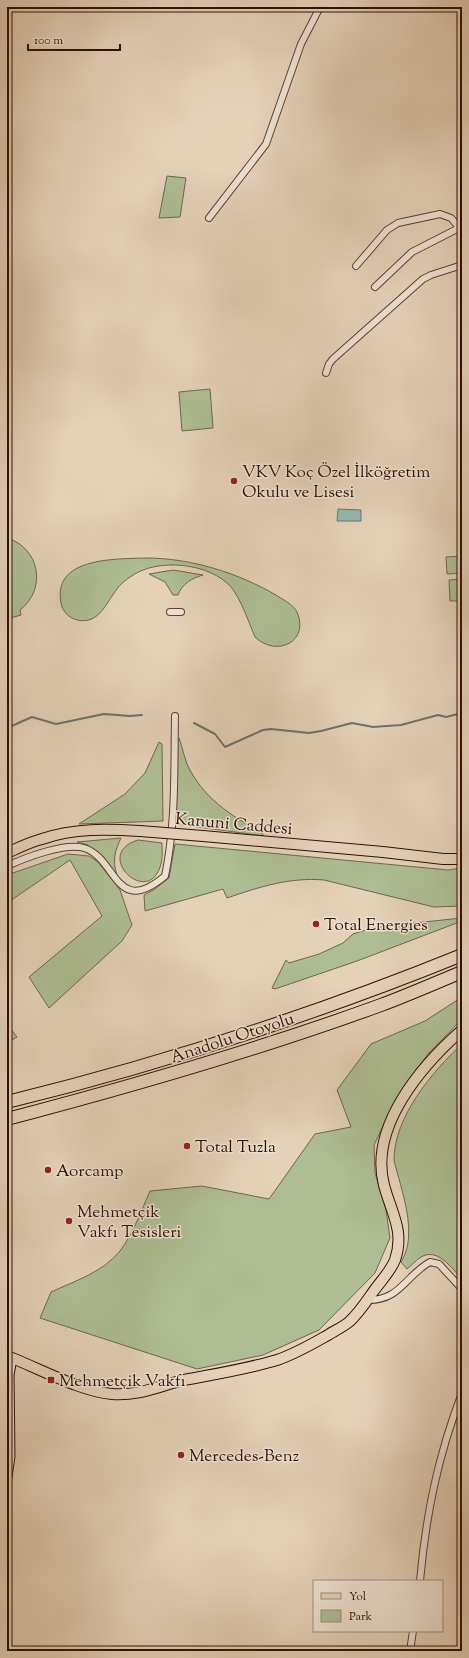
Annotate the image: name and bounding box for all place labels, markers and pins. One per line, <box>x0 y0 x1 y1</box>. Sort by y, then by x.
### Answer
place label: VKV Koç Özel İlköğretim Okulu ve Lisesi <box>242 461 430 505</box>
marker: VKV Koç Özel İlköğretim Okulu ve Lisesi <box>229 476 239 486</box>
place label: Total Energies <box>324 914 428 938</box>
marker: Total Energies <box>311 919 321 929</box>
place label: Total Tuzla <box>195 1136 276 1160</box>
marker: Total Tuzla <box>182 1141 192 1151</box>
place label: Aorcamp <box>56 1160 124 1184</box>
marker: Aorcamp <box>43 1165 53 1175</box>
place label: Mehmetçik Vakfı Tesisleri <box>77 1201 182 1245</box>
marker: Mehmetçik Vakfı Tesisleri <box>64 1216 74 1226</box>
place label: Mehmetçik Vakfı <box>59 1370 186 1394</box>
marker: Mehmetçik Vakfı <box>46 1375 56 1385</box>
place label: Mercedes-Benz <box>189 1445 299 1469</box>
marker: Mercedes-Benz <box>176 1450 186 1460</box>

